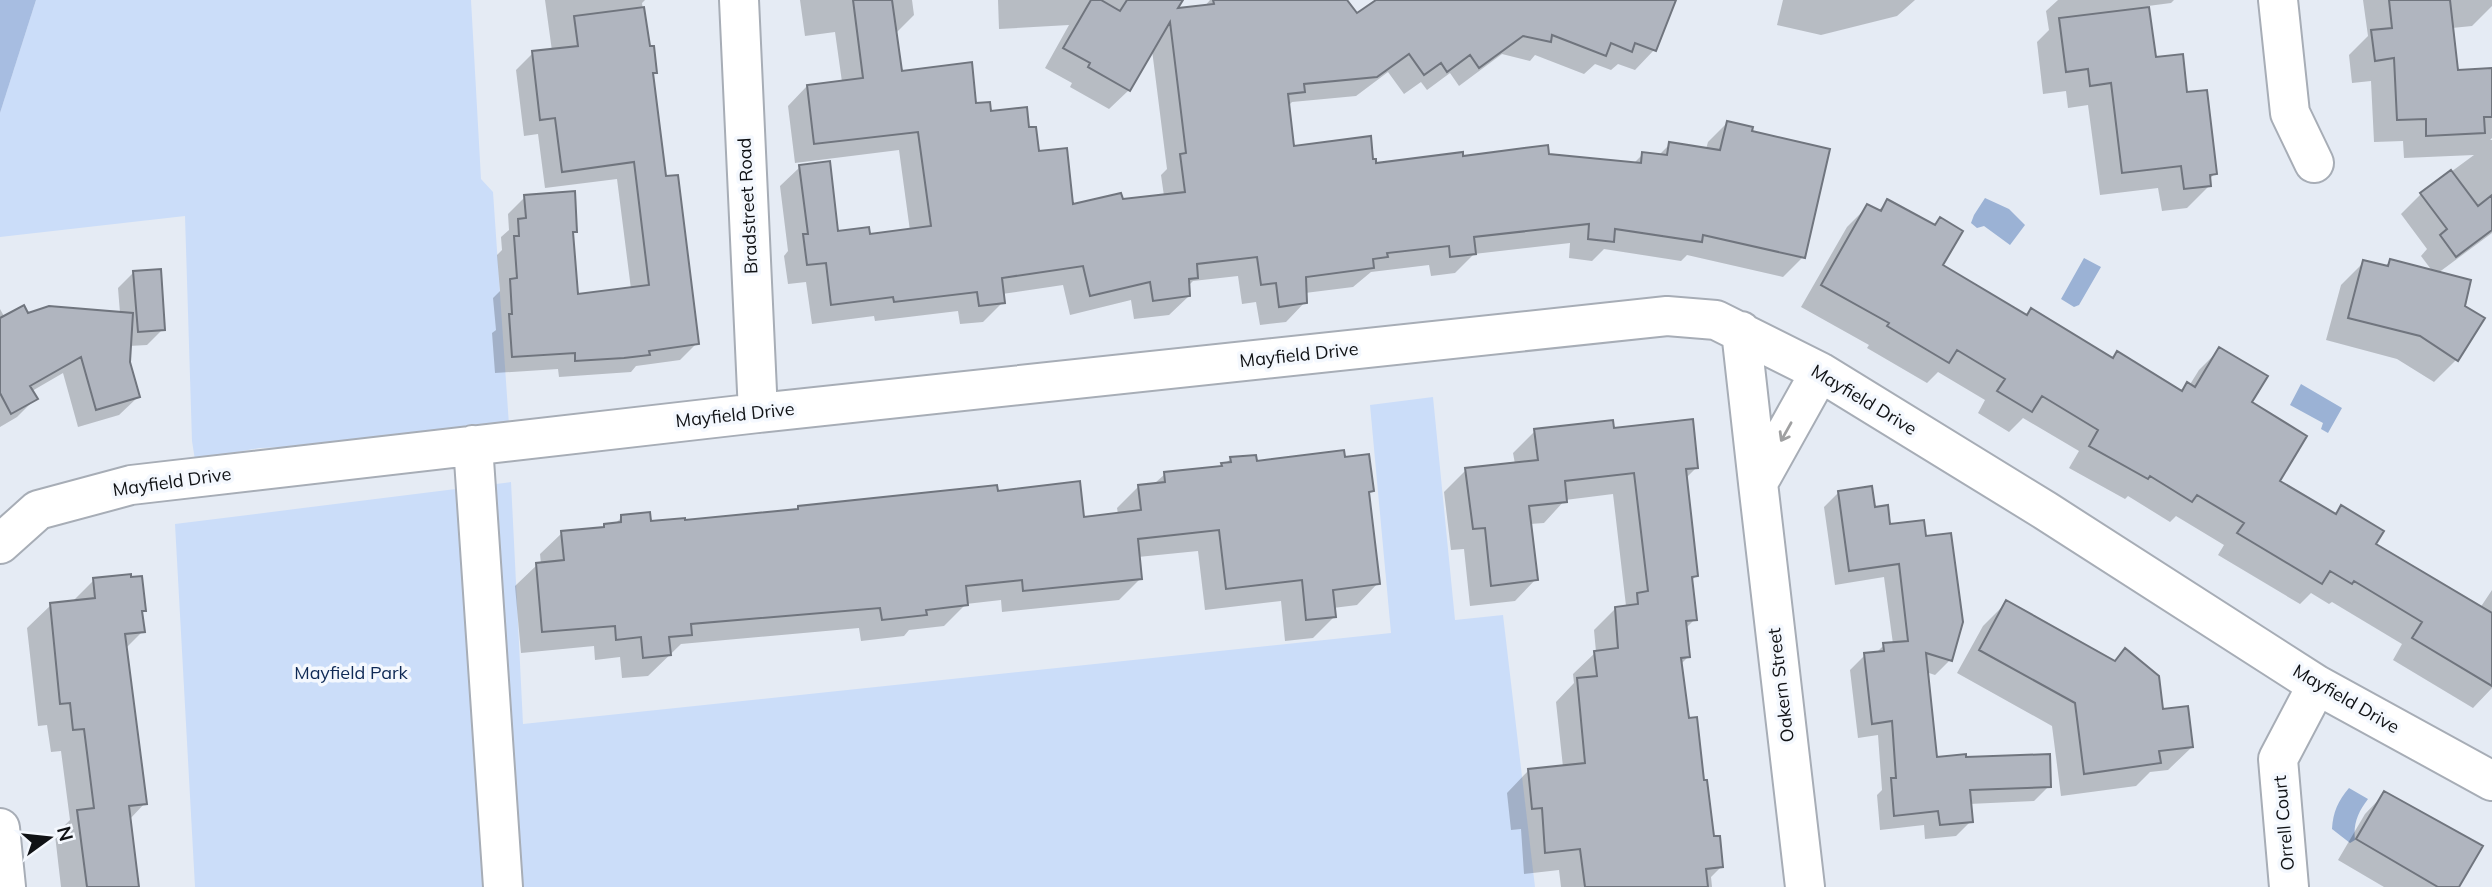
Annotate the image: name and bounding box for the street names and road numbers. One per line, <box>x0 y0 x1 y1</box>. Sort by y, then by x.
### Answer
street label: Bradstreet Road <box>732 137 763 275</box>
street label: Mayfield Drive <box>1238 337 1359 372</box>
street label: Mayfield Drive <box>1807 359 1921 440</box>
street label: Mayfield Drive <box>674 397 795 432</box>
street label: Mayfield Drive <box>111 462 233 501</box>
street label: Oakern Street <box>1762 627 1799 744</box>
street label: Mayfield Drive <box>2289 659 2404 738</box>
street label: Orrell Court <box>2268 774 2299 872</box>

